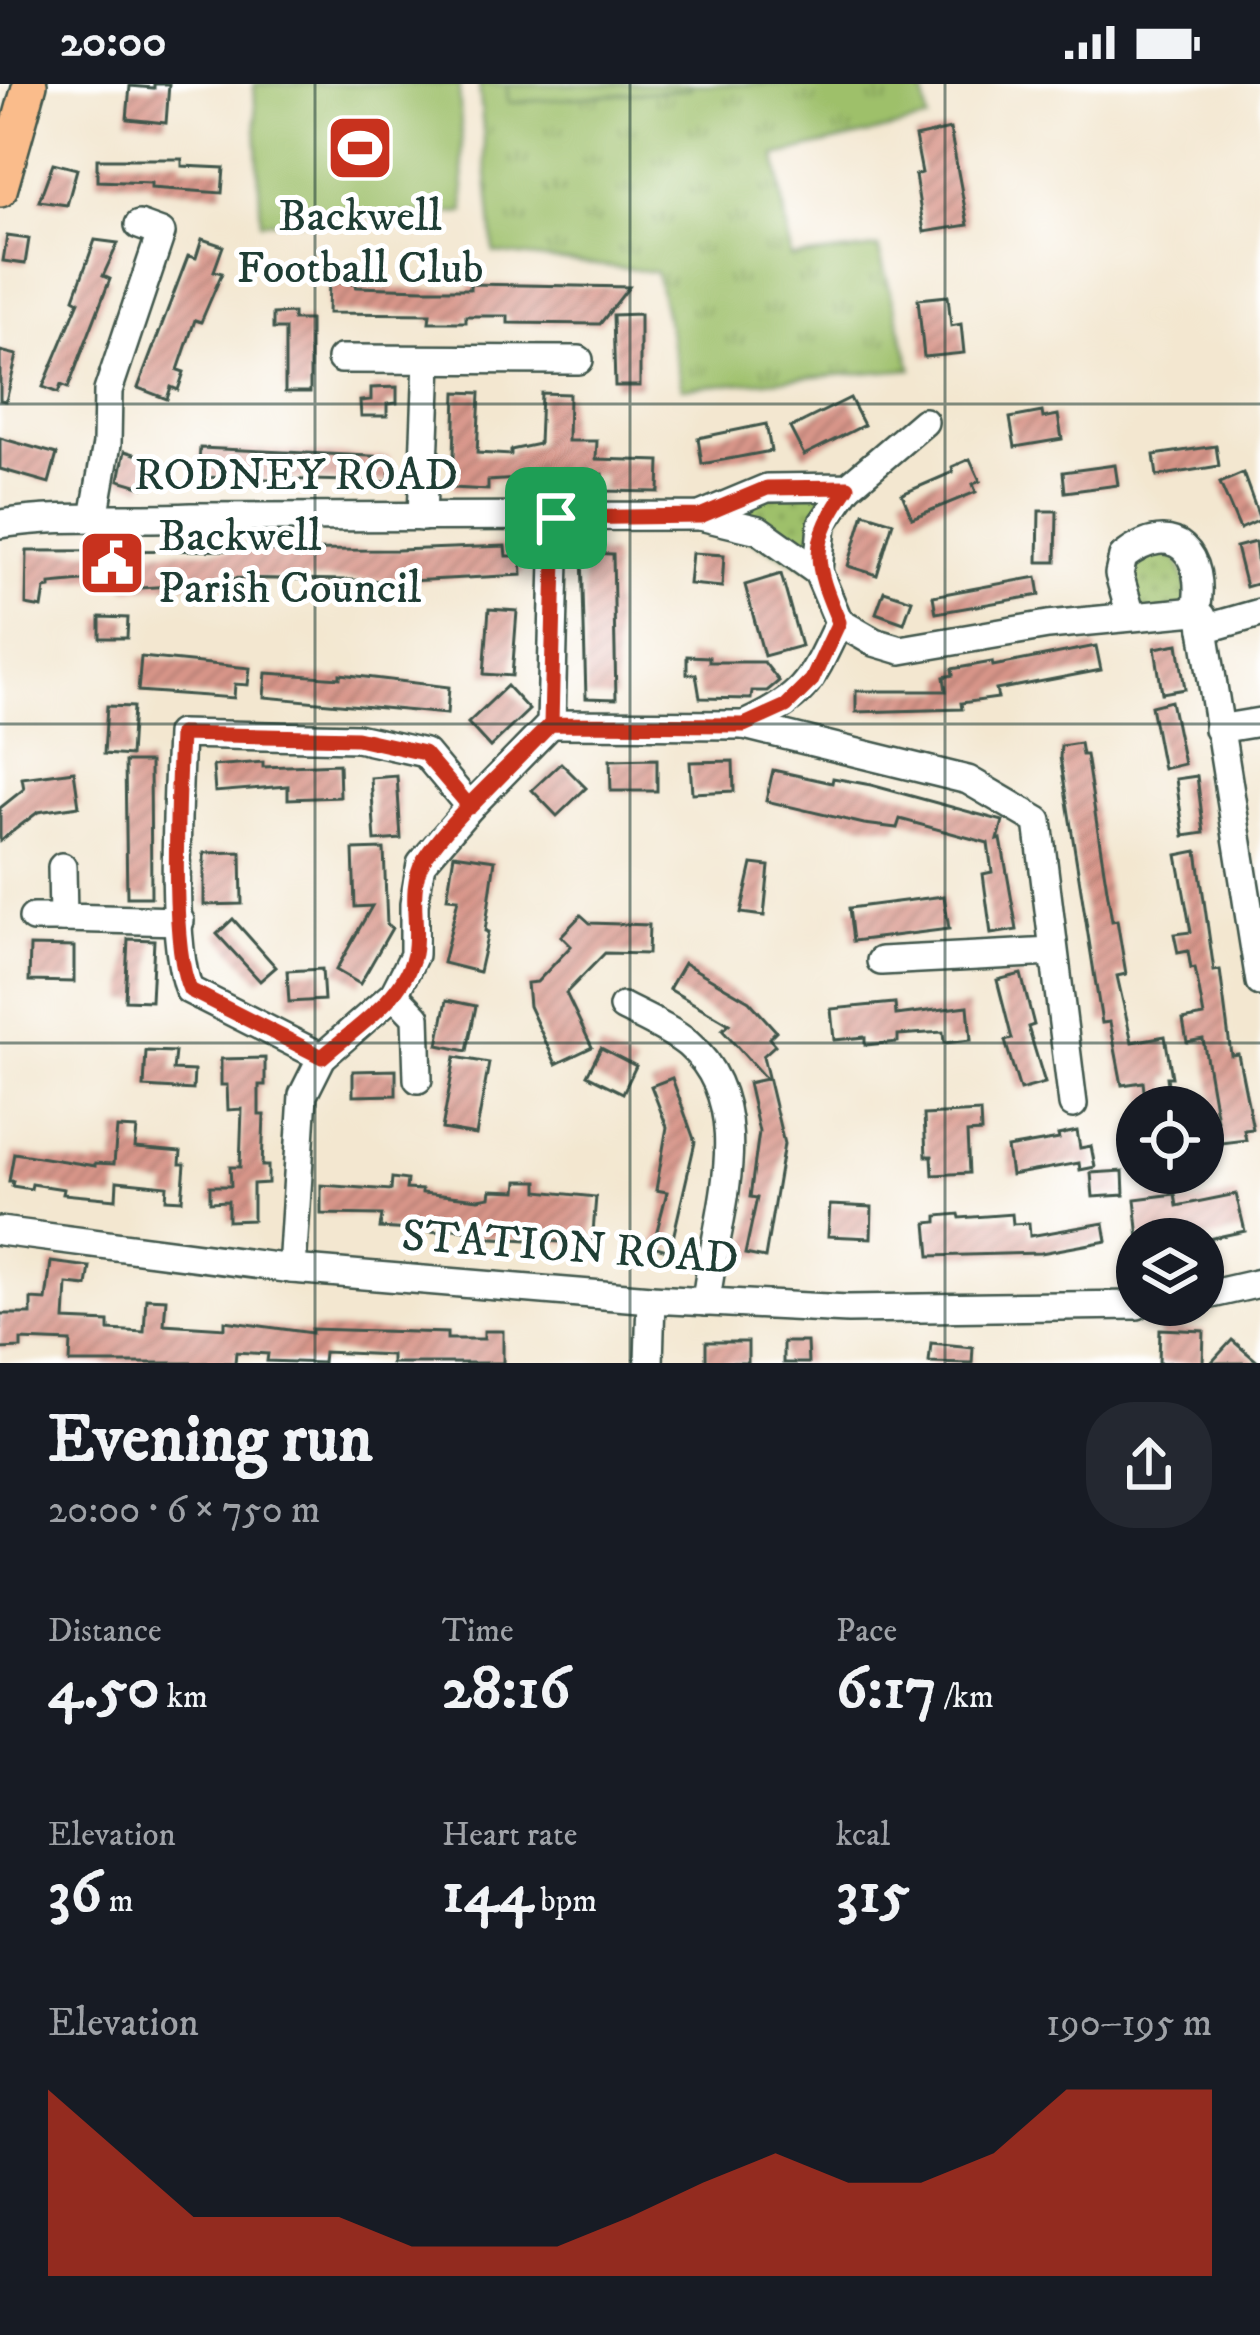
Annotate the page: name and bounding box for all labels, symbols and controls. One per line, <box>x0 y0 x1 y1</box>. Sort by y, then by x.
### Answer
text: 20:00 <box>60 14 166 70</box>
sports icon: Backwell Football Club <box>325 113 395 183</box>
place label: Backwell Football Club <box>236 189 484 297</box>
street label: RODNEY ROAD <box>134 448 458 504</box>
pin <box>505 467 607 569</box>
icon: arrive <box>523 485 589 551</box>
place label: Backwell Parish Council <box>158 509 422 617</box>
public building icon: Backwell Parish Council <box>77 528 147 598</box>
map controls <box>1116 1086 1224 1326</box>
button: locate <box>1116 1086 1224 1194</box>
street label: STATION ROAD <box>400 1208 740 1288</box>
button: layers <box>1116 1218 1224 1326</box>
text: Evening run <box>48 1400 373 1482</box>
button: share <box>1086 1402 1212 1528</box>
text: 20:00 · 6 × 750 m <box>48 1486 320 1535</box>
text: Distance <box>48 1611 162 1652</box>
text: Time <box>442 1611 514 1652</box>
text: Pace <box>836 1611 897 1652</box>
text: 4.50 <box>48 1652 160 1727</box>
text: 28:16 <box>442 1652 570 1727</box>
text: 6:17 <box>836 1652 937 1727</box>
text: km <box>160 1677 208 1718</box>
text: /km <box>937 1677 994 1718</box>
text: Elevation <box>48 1815 176 1856</box>
text: Heart rate <box>442 1815 577 1856</box>
text: kcal <box>836 1815 890 1856</box>
text: 36 <box>48 1856 102 1931</box>
text: 144 <box>442 1856 533 1931</box>
text: 315 <box>836 1856 910 1931</box>
text: m <box>102 1881 134 1922</box>
text: bpm <box>533 1881 597 1922</box>
text: Elevation <box>48 1999 199 2048</box>
text: 190–195 m <box>1046 1999 1212 2048</box>

